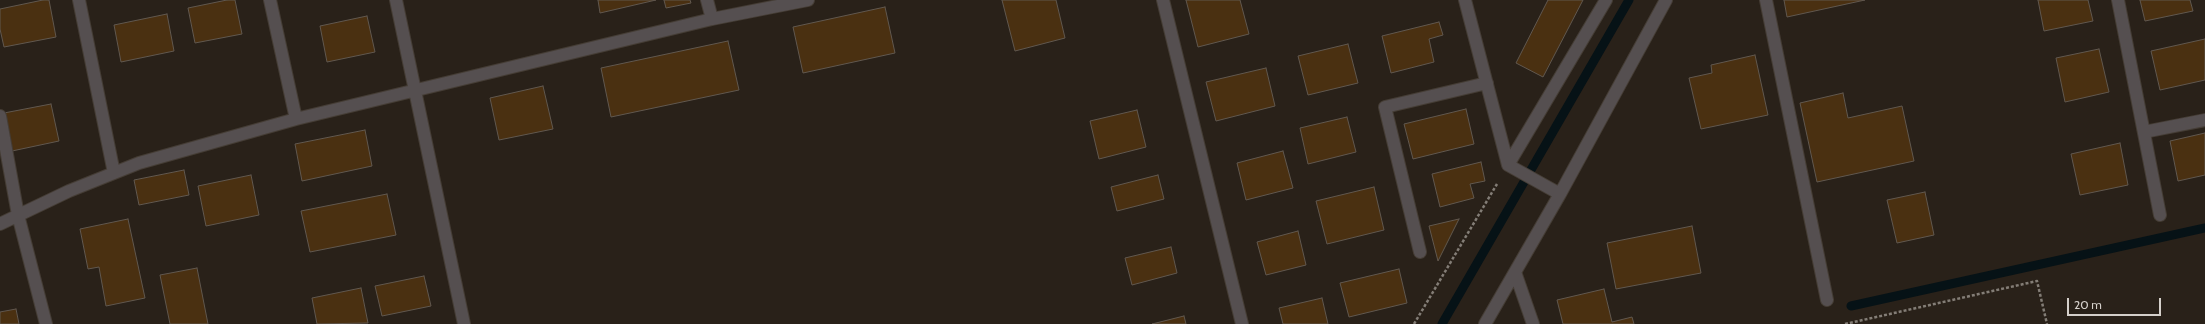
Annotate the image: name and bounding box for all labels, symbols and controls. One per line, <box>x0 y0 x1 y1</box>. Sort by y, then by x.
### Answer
scale bar <box>2069 290 2163 316</box>
text: 20 m <box>2074 297 2102 312</box>

